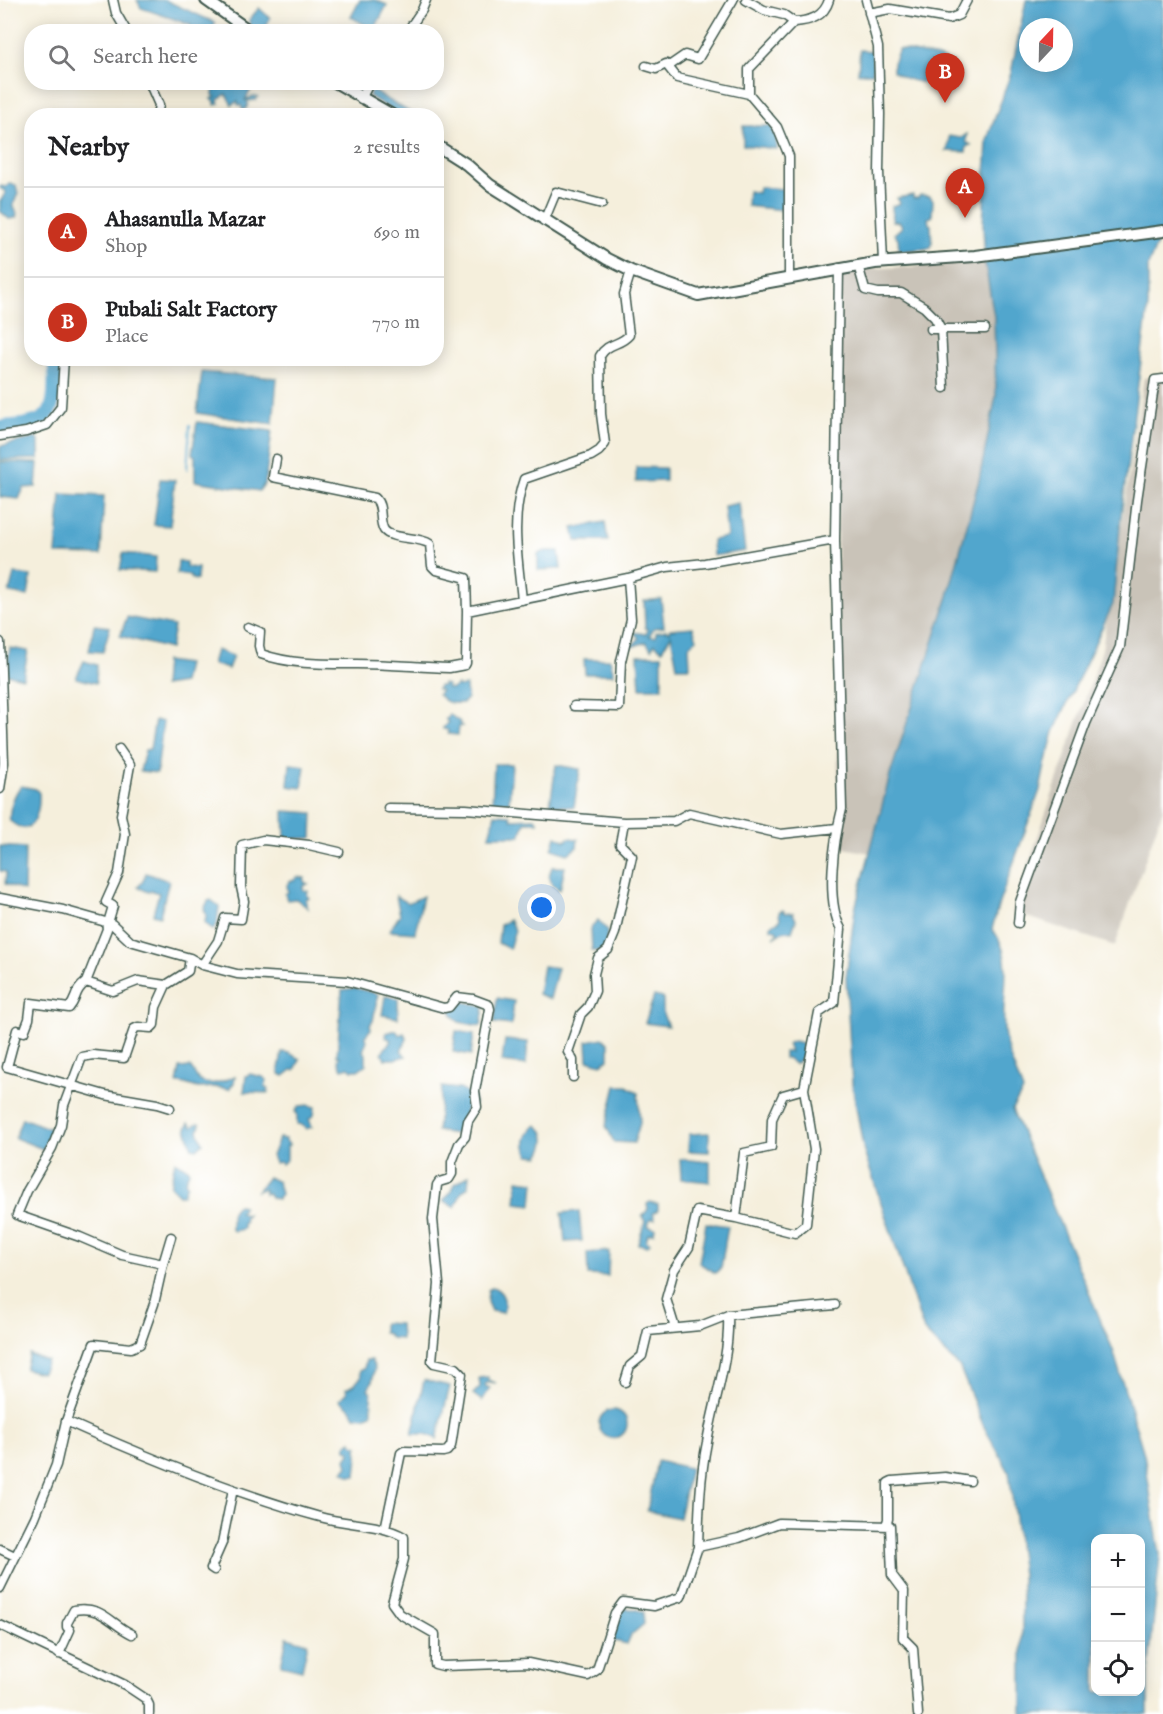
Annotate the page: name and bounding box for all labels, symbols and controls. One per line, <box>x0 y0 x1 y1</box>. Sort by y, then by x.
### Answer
north arrow <box>1019 18 1073 72</box>
search box <box>24 24 444 90</box>
icon: search <box>45 41 78 74</box>
text: Search here <box>93 43 198 71</box>
pin: B <box>926 54 964 103</box>
text: Nearby <box>48 131 129 164</box>
text: 2 results <box>353 135 420 160</box>
pin: A <box>946 168 984 218</box>
text: Ahasanulla Mazar <box>105 206 266 234</box>
text: A <box>61 220 74 245</box>
text: 690 m <box>373 220 420 245</box>
text: Shop <box>105 234 147 259</box>
text: Pubali Salt Factory <box>105 296 277 324</box>
text: B <box>61 310 74 335</box>
text: 770 m <box>372 310 420 335</box>
text: Place <box>105 324 148 349</box>
your location <box>527 893 556 922</box>
map controls <box>1091 1534 1145 1696</box>
button: + <box>1091 1534 1145 1588</box>
button: − <box>1091 1588 1145 1642</box>
button: locate <box>1091 1642 1145 1696</box>

